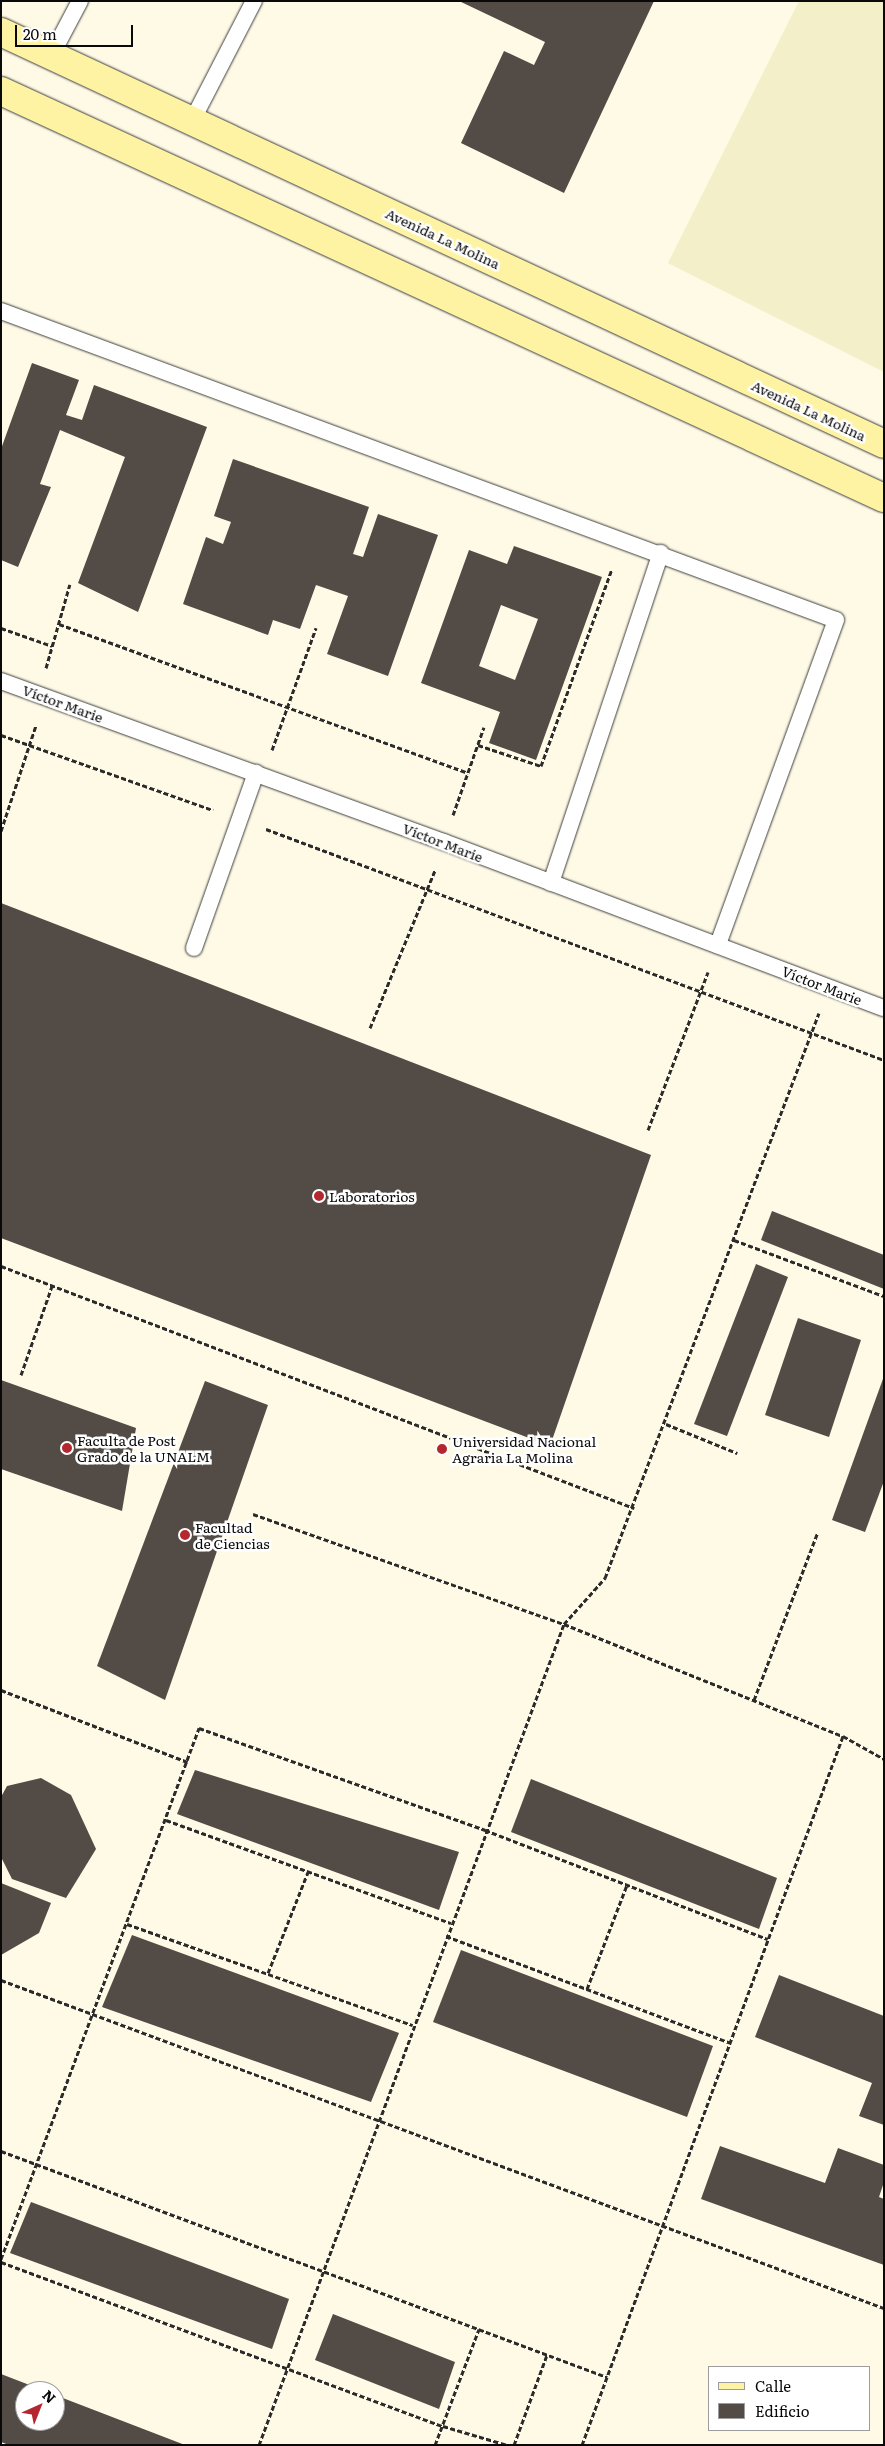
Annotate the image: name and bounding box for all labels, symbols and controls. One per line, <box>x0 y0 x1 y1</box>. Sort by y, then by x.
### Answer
scale bar <box>18 15 135 47</box>
text: 20 m <box>23 22 57 45</box>
street label: Avenida La Molina <box>383 204 503 272</box>
street label: Avenida La Molina <box>749 376 869 444</box>
street label: Víctor Marie <box>20 681 106 725</box>
street label: Víctor Marie <box>401 819 485 865</box>
street label: Víctor Marie <box>780 962 864 1008</box>
place label: Laboratorios <box>329 1188 415 1204</box>
marker: Laboratorios <box>313 1190 325 1202</box>
place label: Faculta de Post Grado de la UNALM <box>77 1432 210 1464</box>
place label: Universidad Nacional Agraria La Molina <box>452 1433 596 1465</box>
marker: Faculta de Post Grado de la UNALM <box>61 1442 73 1454</box>
marker: Universidad Nacional Agraria La Molina <box>436 1443 448 1455</box>
place label: Facultad de Ciencias <box>195 1519 270 1551</box>
marker: Facultad de Ciencias <box>179 1529 191 1541</box>
legend <box>708 2366 870 2431</box>
text: Calle <box>755 2374 791 2397</box>
north arrow <box>15 2381 65 2431</box>
text: N <box>39 2385 61 2407</box>
text: Edificio <box>755 2399 810 2422</box>

